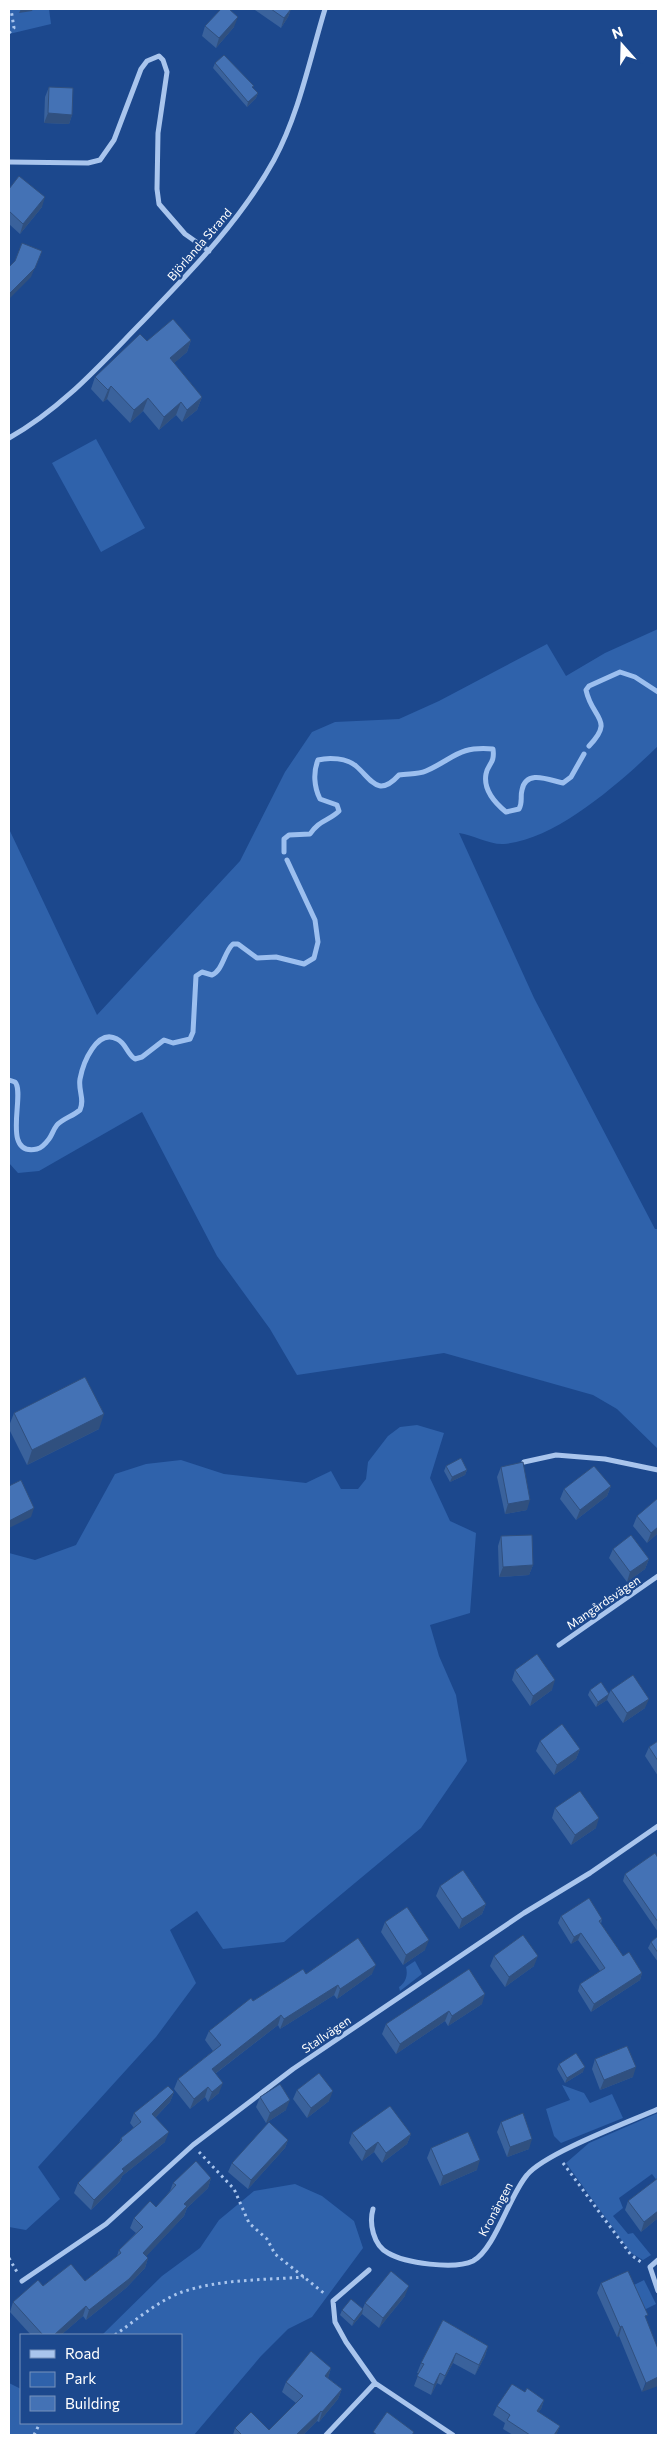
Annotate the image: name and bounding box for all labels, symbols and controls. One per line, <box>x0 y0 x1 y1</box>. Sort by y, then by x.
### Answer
north arrow <box>597 20 647 70</box>
text: N <box>610 23 625 42</box>
street label: Björlanda Strand <box>164 205 234 283</box>
street label: Mangårdsvägen <box>563 1572 643 1632</box>
street label: Stallvägen <box>299 2013 353 2055</box>
street label: Kronängen <box>475 2180 515 2238</box>
legend <box>20 2334 182 2424</box>
text: Road <box>65 2344 100 2362</box>
text: Park <box>65 2369 96 2387</box>
text: Building <box>65 2394 120 2412</box>

